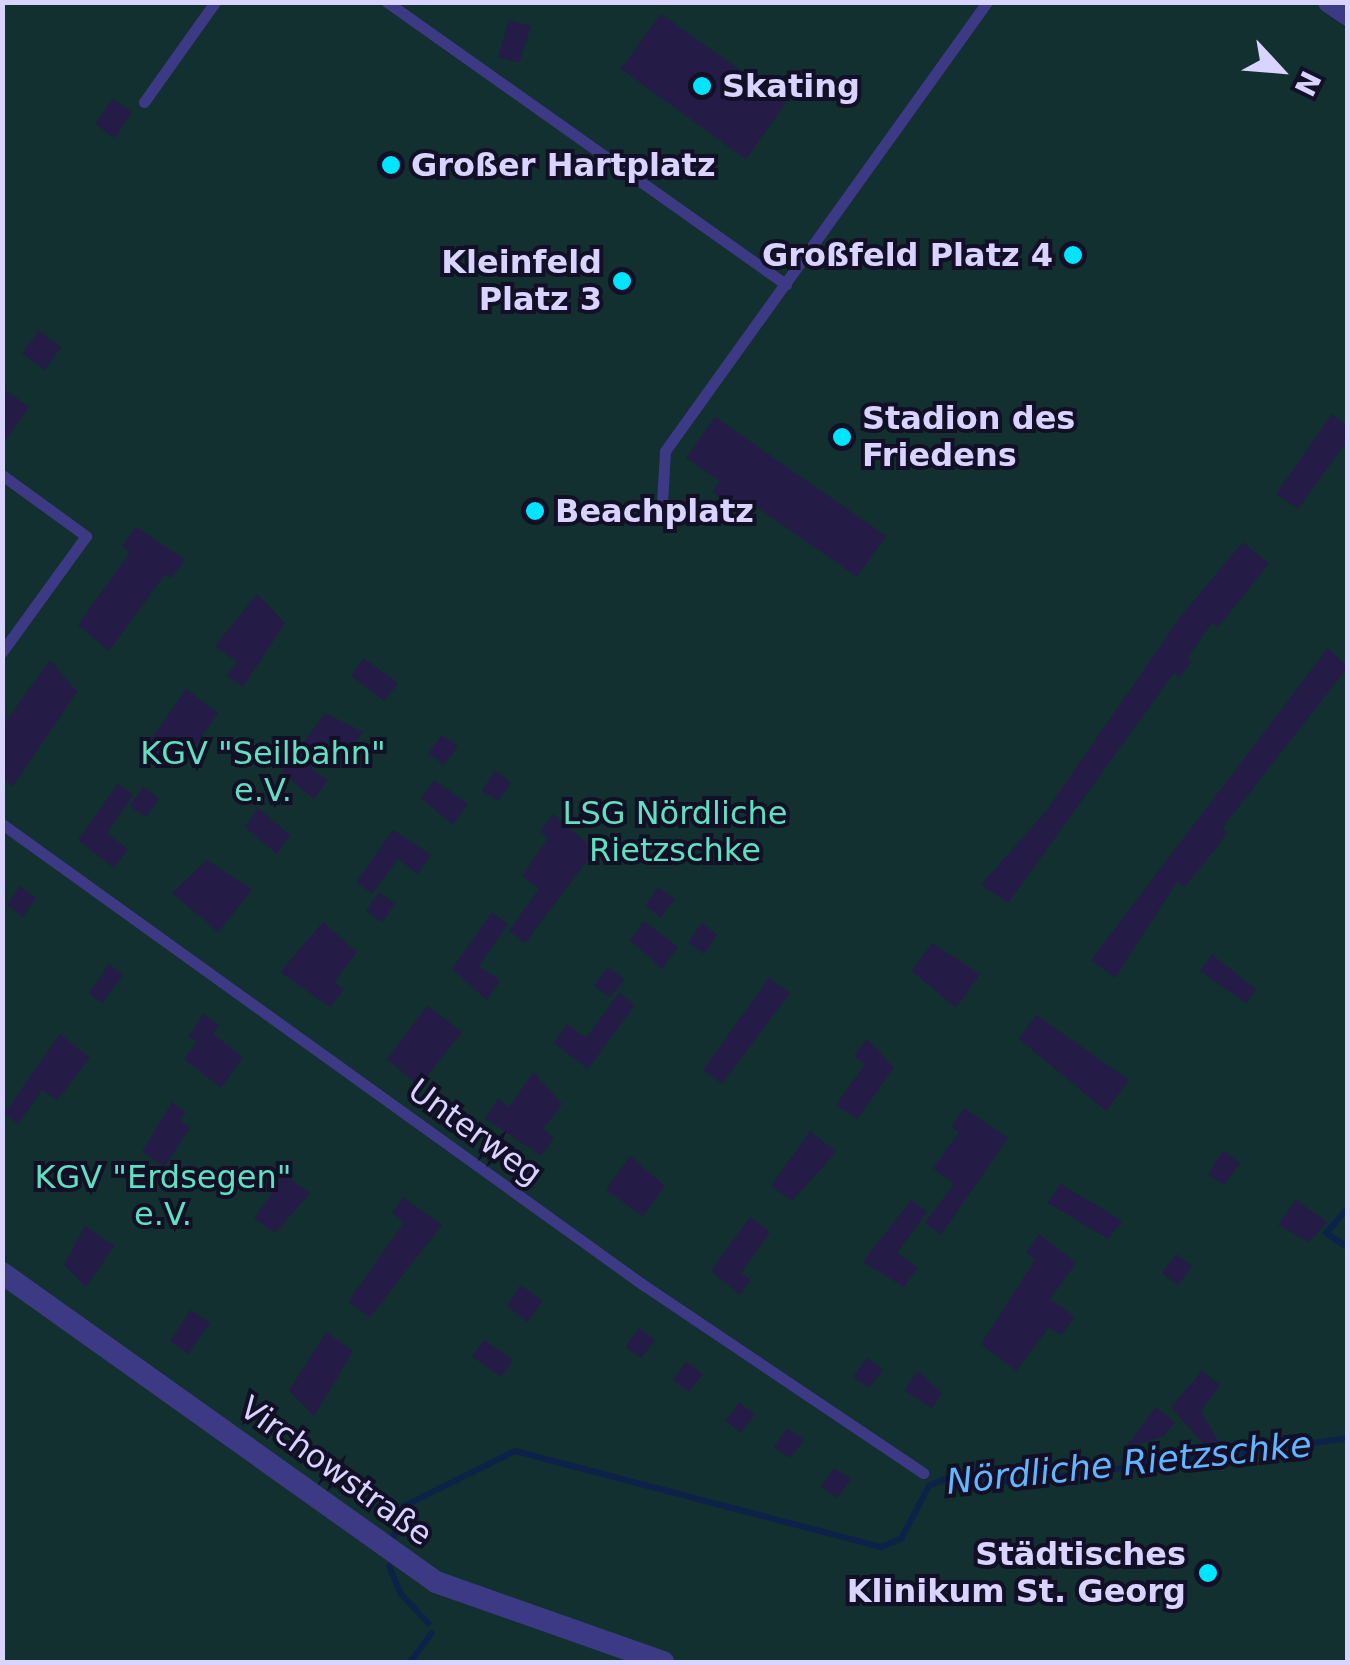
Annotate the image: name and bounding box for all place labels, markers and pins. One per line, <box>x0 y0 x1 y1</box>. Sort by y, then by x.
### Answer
place label: Skating <box>722 67 860 105</box>
marker: Skating <box>691 75 713 97</box>
place label: Großer Hartplatz <box>411 146 716 184</box>
marker: Großer Hartplatz <box>380 154 402 176</box>
place label: Großfeld Platz 4 <box>762 236 1053 274</box>
place label: Kleinfeld Platz 3 <box>441 244 602 319</box>
marker: Großfeld Platz 4 <box>1062 244 1084 266</box>
marker: Kleinfeld Platz 3 <box>611 270 633 292</box>
place label: Stadion des Friedens <box>862 400 1075 475</box>
marker: Stadion des Friedens <box>831 426 853 448</box>
place label: Beachplatz <box>555 492 754 530</box>
marker: Beachplatz <box>524 500 546 522</box>
place label: Städtisches Klinikum St. Georg <box>847 1536 1186 1611</box>
marker: Städtisches Klinikum St. Georg <box>1195 1560 1221 1586</box>

